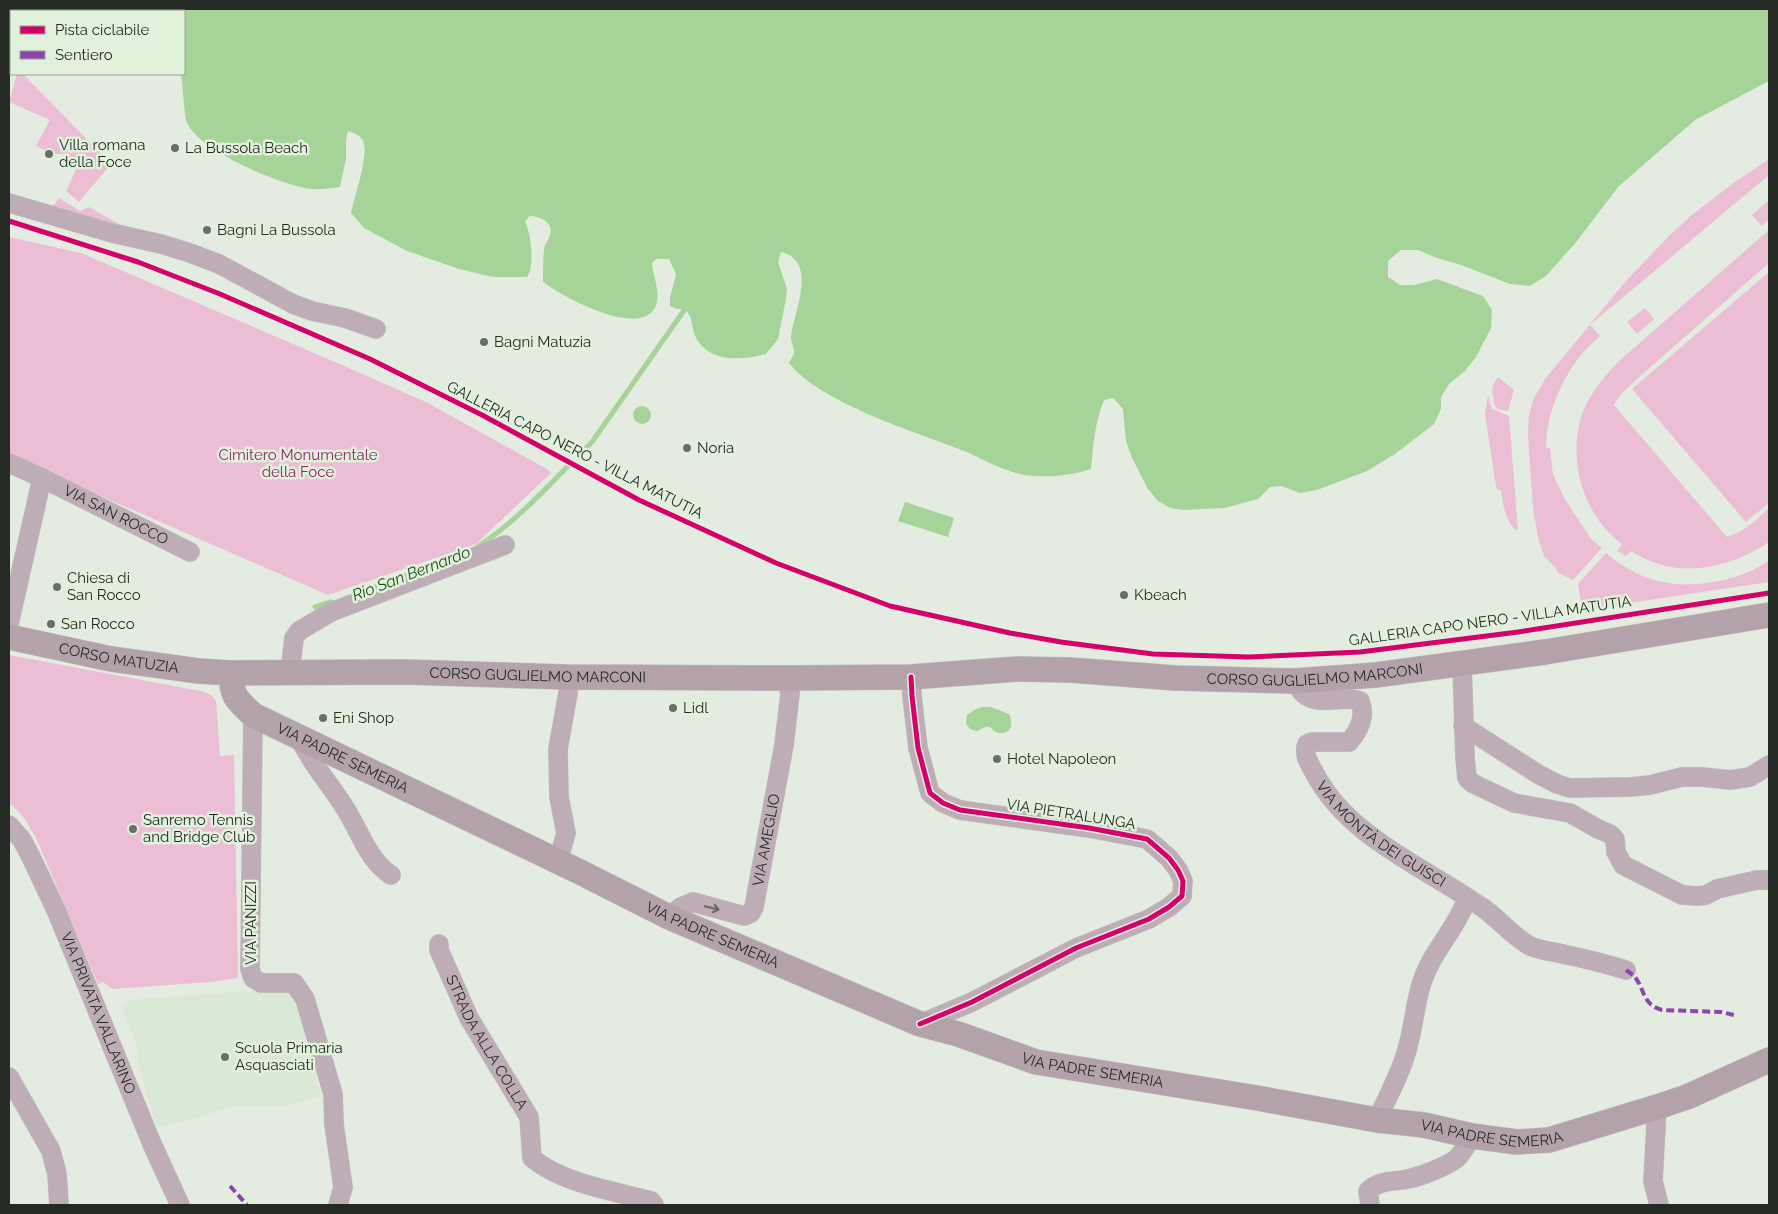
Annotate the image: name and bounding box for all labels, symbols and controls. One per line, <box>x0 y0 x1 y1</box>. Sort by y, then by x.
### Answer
legend <box>10 10 185 75</box>
text: Pista ciclabile <box>55 21 149 39</box>
text: Sentiero <box>55 46 113 64</box>
place label: Villa romana della Foce <box>59 136 145 171</box>
place label: La Bussola Beach <box>185 139 308 157</box>
marker: La Bussola Beach <box>169 142 181 154</box>
marker: Villa romana della Foce <box>43 148 55 160</box>
place label: Bagni La Bussola <box>217 221 336 239</box>
marker: Bagni La Bussola <box>201 224 213 236</box>
place label: Bagni Matuzia <box>494 333 591 351</box>
marker: Bagni Matuzia <box>478 336 490 348</box>
street label: GALLERIA CAPO NERO - VILLA MATUTIA <box>444 377 706 523</box>
place label: Noria <box>697 439 734 457</box>
marker: Noria <box>681 442 693 454</box>
park label: Cimitero Monumentale della Foce <box>218 446 378 481</box>
street label: VIA SAN ROCCO <box>61 481 171 549</box>
water label: Rio San Bernardo <box>349 542 473 605</box>
place label: Chiesa di San Rocco <box>67 569 141 604</box>
marker: Chiesa di San Rocco <box>51 581 63 593</box>
place label: Kbeach <box>1134 586 1187 604</box>
marker: Kbeach <box>1118 589 1130 601</box>
street label: GALLERIA CAPO NERO - VILLA MATUTIA <box>1348 592 1632 650</box>
place label: San Rocco <box>61 615 135 633</box>
marker: San Rocco <box>45 618 57 630</box>
street label: CORSO MATUZIA <box>57 639 180 677</box>
street label: CORSO GUGLIELMO MARCONI <box>1206 660 1424 690</box>
street label: CORSO GUGLIELMO MARCONI <box>429 664 646 686</box>
place label: Lidl <box>683 699 709 717</box>
marker: Lidl <box>667 702 679 714</box>
place label: Eni Shop <box>333 709 394 727</box>
marker: Eni Shop <box>317 712 329 724</box>
street label: VIA PADRE SEMERIA <box>274 719 411 797</box>
place label: Hotel Napoleon <box>1007 750 1116 768</box>
marker: Hotel Napoleon <box>991 753 1003 765</box>
street label: VIA MONTÀ DEI GUISCI <box>1312 778 1449 891</box>
street label: VIA AMEGLIO <box>749 792 784 888</box>
street label: VIA PIETRALUNGA <box>1005 795 1137 833</box>
place label: Sanremo Tennis and Bridge Club <box>143 811 255 846</box>
marker: Sanremo Tennis and Bridge Club <box>127 823 139 835</box>
street label: VIA PANIZZI <box>242 881 260 965</box>
street label: VIA PADRE SEMERIA <box>643 898 782 972</box>
one-way arrow <box>704 904 720 913</box>
street label: VIA PRIVATA VALLARINO <box>57 929 139 1097</box>
street label: STRADA ALLA COLLA <box>442 972 531 1113</box>
place label: Scuola Primaria Asquasciati <box>235 1039 343 1074</box>
street label: VIA PADRE SEMERIA <box>1019 1048 1165 1092</box>
marker: Scuola Primaria Asquasciati <box>219 1051 231 1063</box>
street label: VIA PADRE SEMERIA <box>1419 1116 1565 1151</box>

